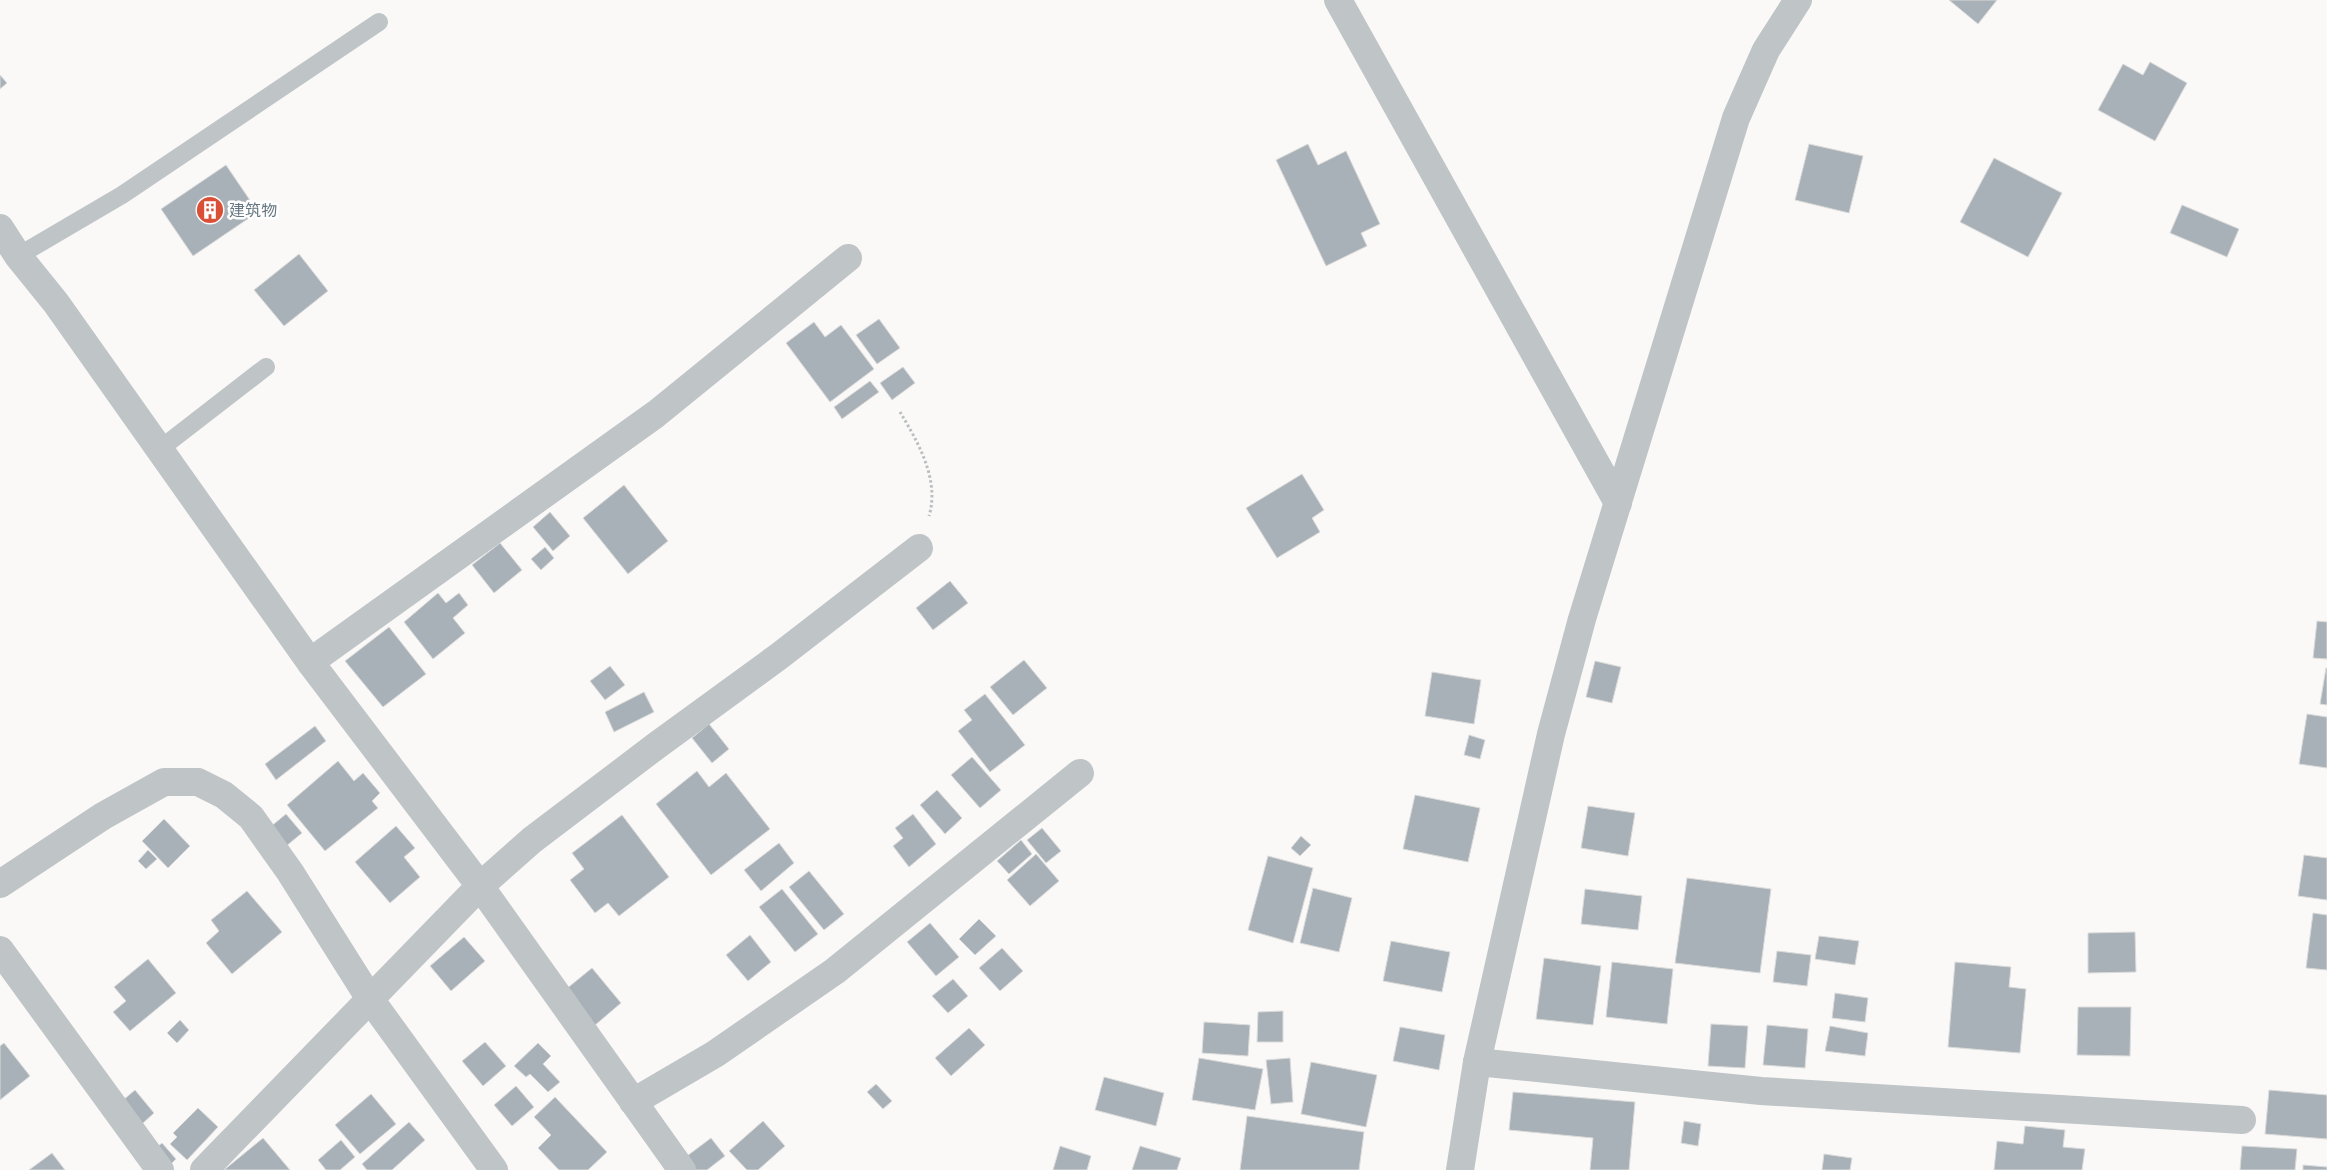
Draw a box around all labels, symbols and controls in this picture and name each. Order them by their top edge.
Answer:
building icon: 建筑物 [195,195,225,225]
place label: 建筑物 [229,199,277,221]

